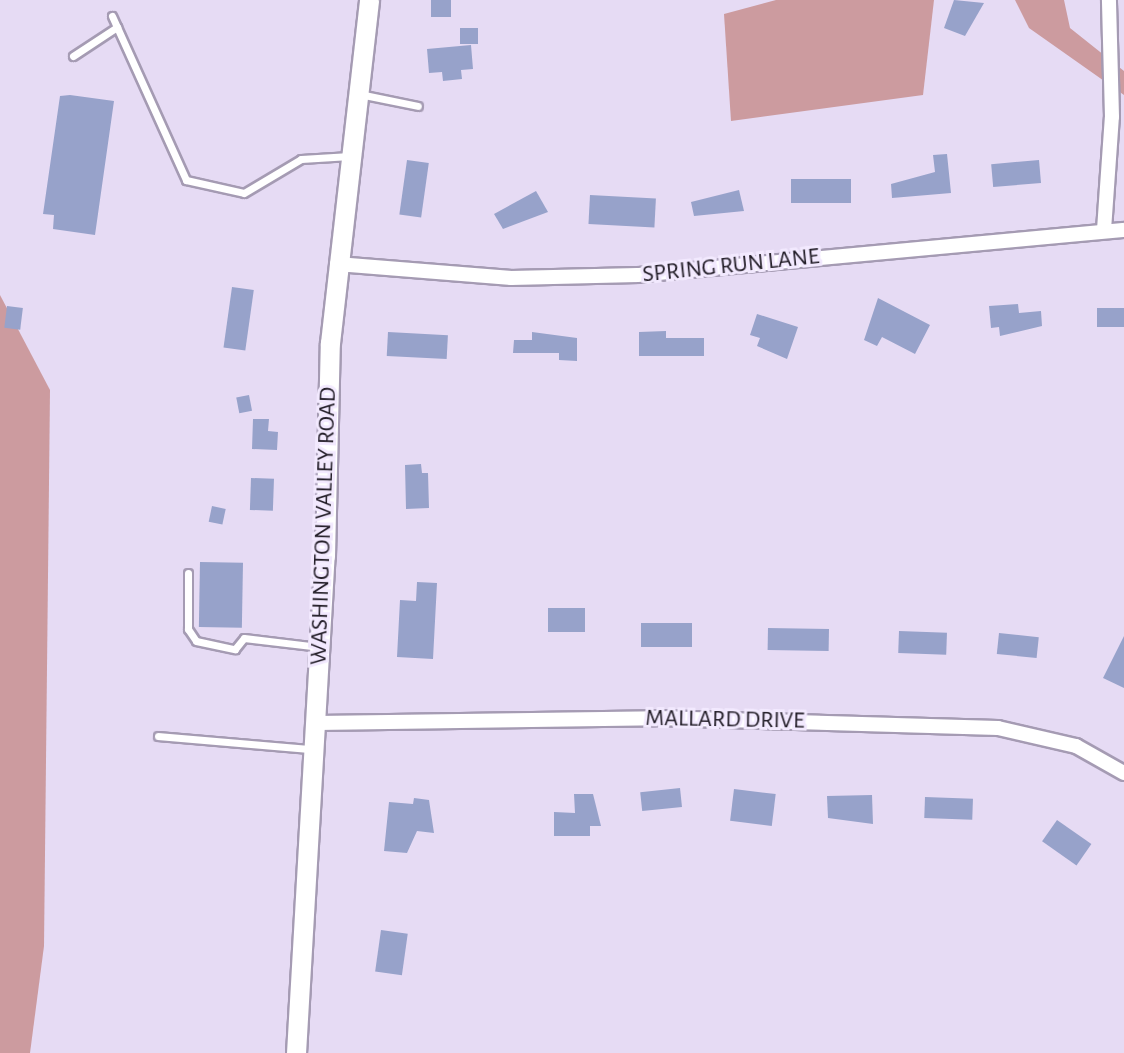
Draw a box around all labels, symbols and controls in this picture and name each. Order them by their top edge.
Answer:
street label: SPRING RUN LANE [641,242,821,290]
street label: WASHINGTON VALLEY ROAD [305,387,343,665]
street label: MALLARD DRIVE [645,704,805,736]

